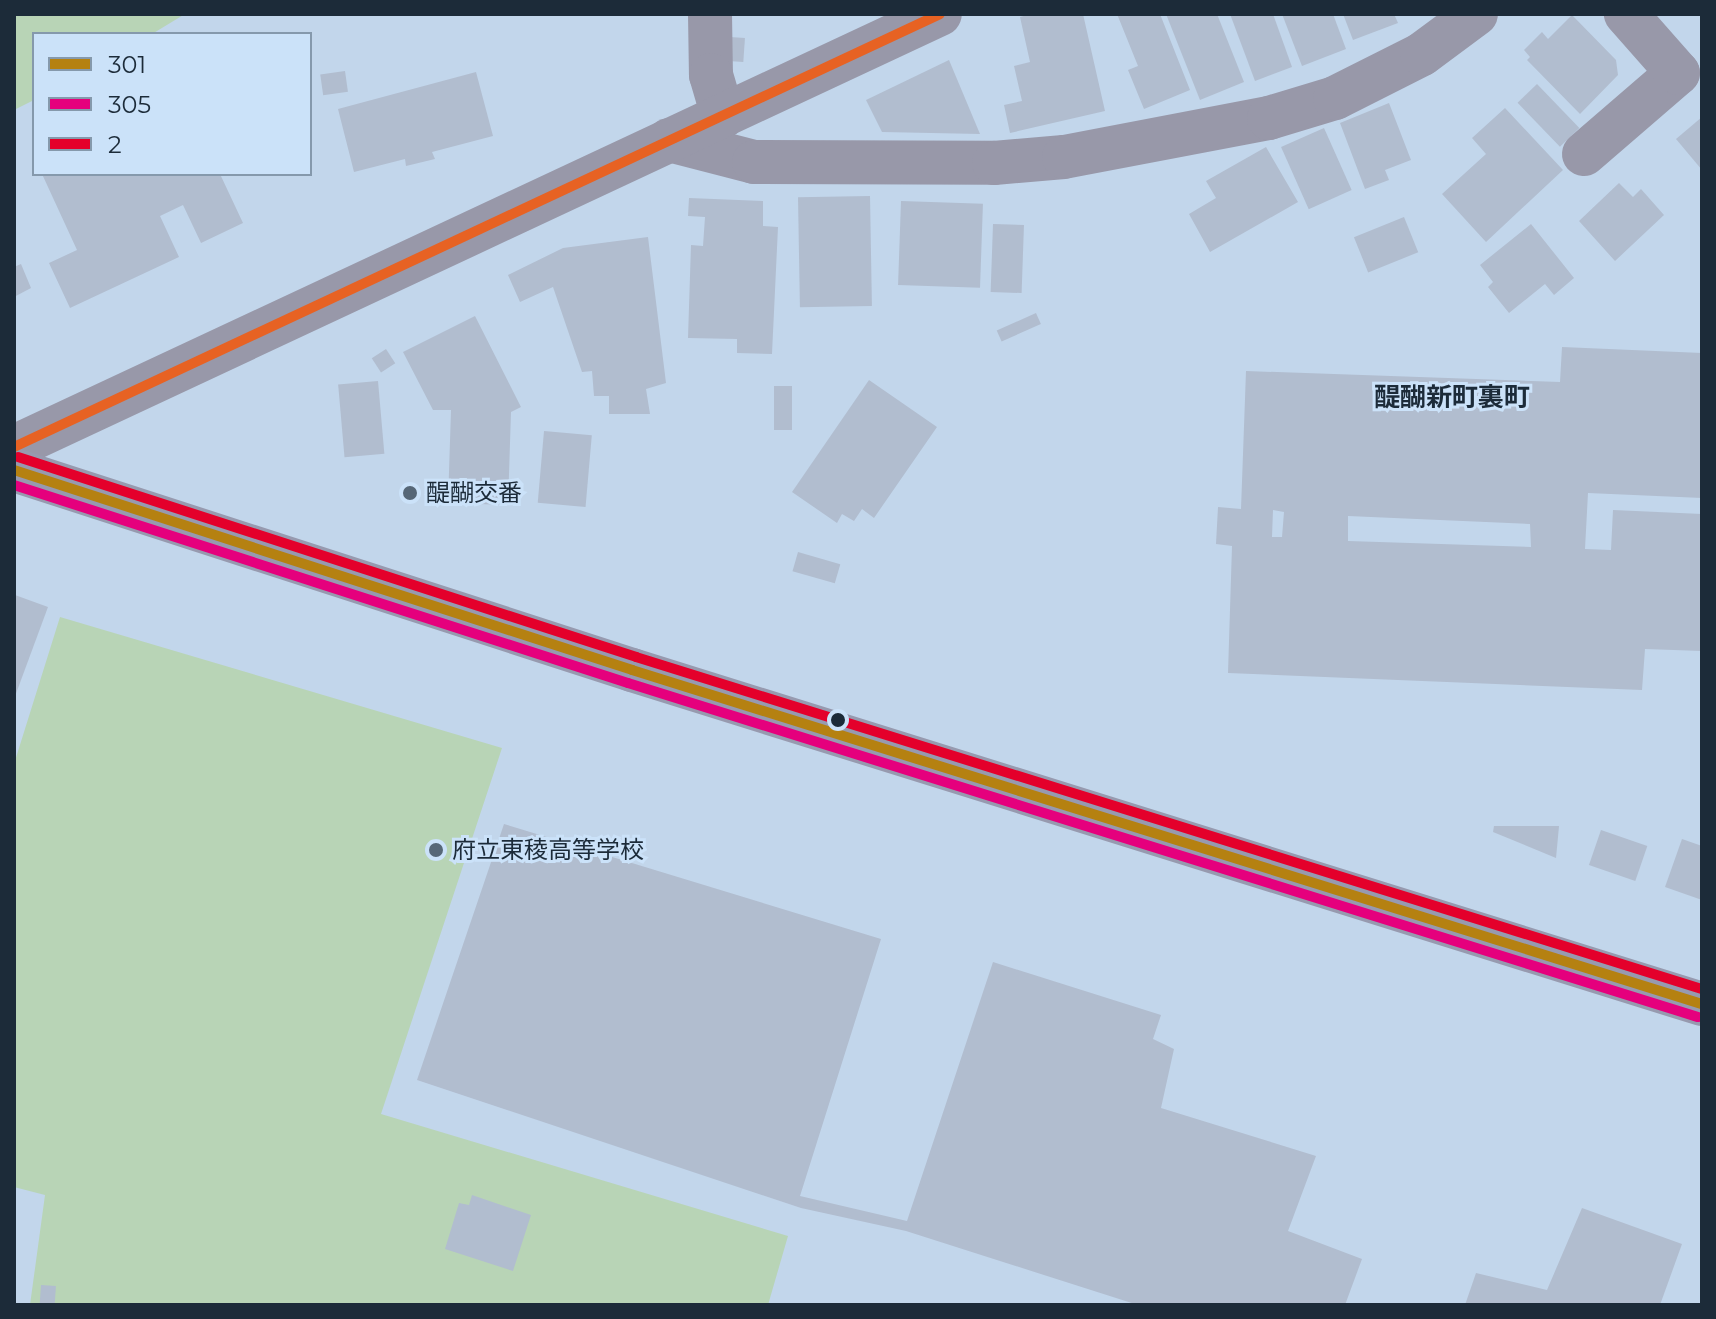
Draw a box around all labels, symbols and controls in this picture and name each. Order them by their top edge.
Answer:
legend [32,32,312,176]
text: 301 [108,50,146,79]
text: 305 [108,90,151,119]
text: 2 [108,130,122,159]
district label: 醍醐新町裏町 [1374,382,1530,414]
place label: 醍醐交番 [426,479,522,507]
marker: 醍醐交番 [401,484,419,502]
unlabelled marker [830,712,846,728]
place label: 府立東稜高等学校 [452,836,644,864]
marker: 府立東稜高等学校 [427,841,445,859]

